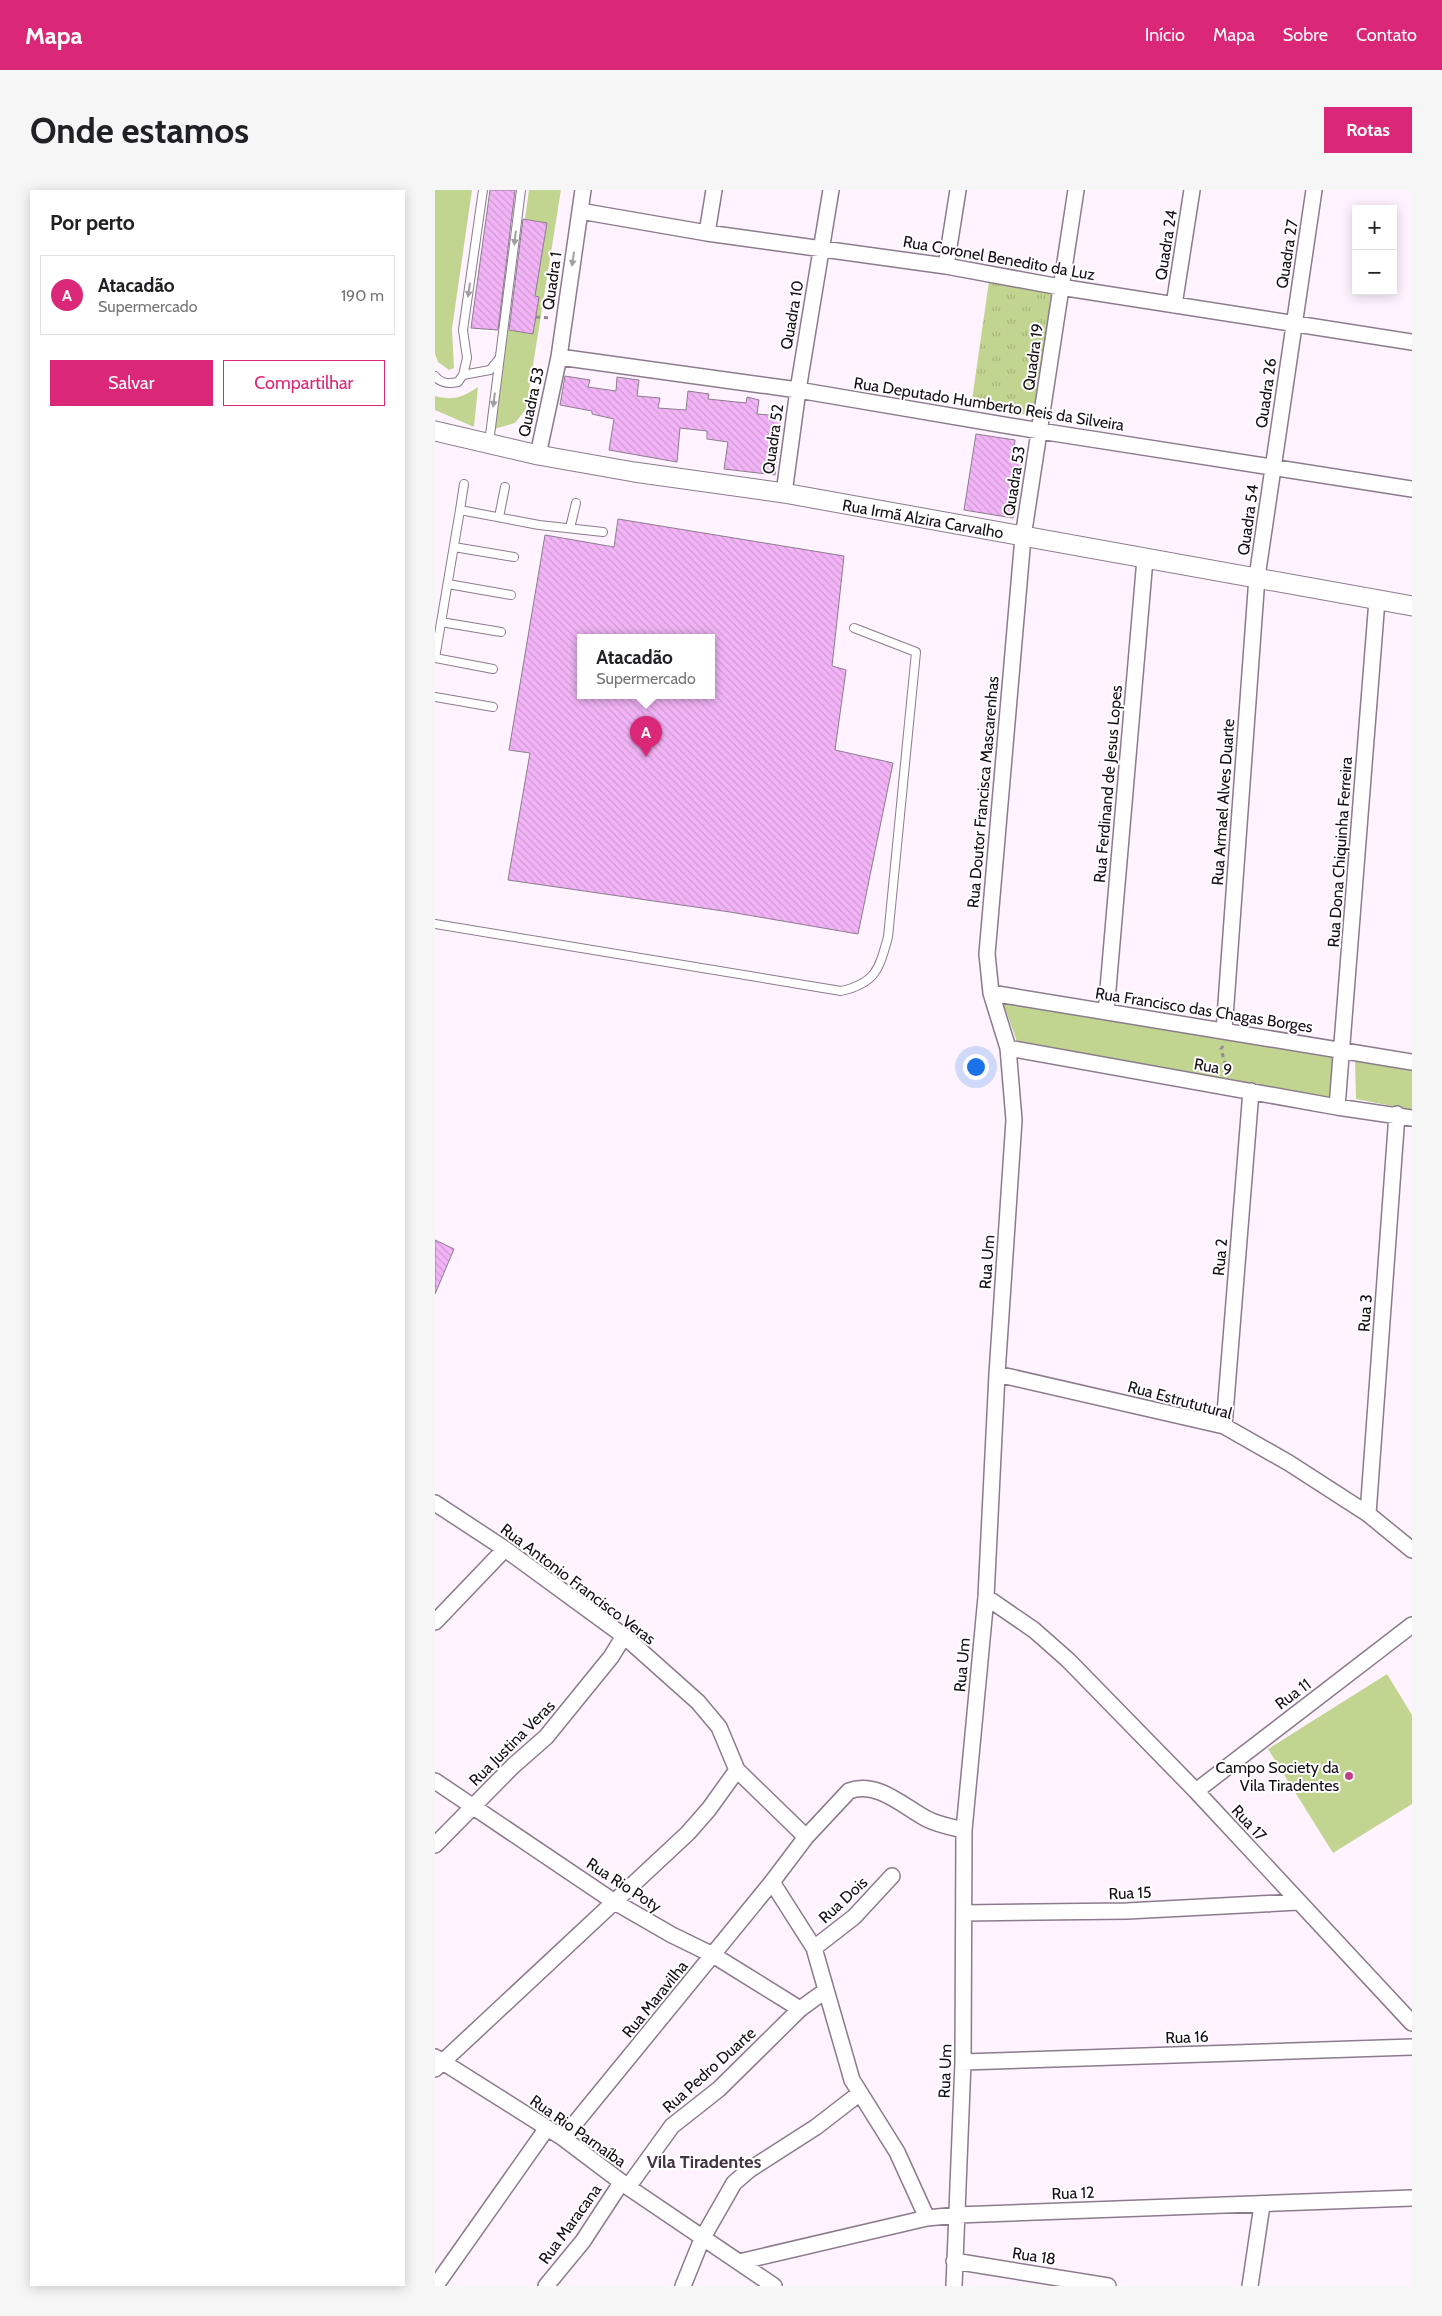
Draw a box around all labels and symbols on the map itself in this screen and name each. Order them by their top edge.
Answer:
street label: Quadra 24 [1151,208,1181,282]
street label: Quadra 27 [1272,218,1302,290]
one-way arrow [511,231,519,247]
street label: Rua Coronel Benedito da Luz [902,232,1097,284]
street label: Quadra 1 [539,251,565,311]
one-way arrow [569,252,577,268]
street label: Quadra 10 [777,279,807,351]
one-way arrow [464,283,472,299]
street label: Quadra 19 [1019,322,1047,392]
street label: Quadra 26 [1252,357,1280,429]
street label: Quadra 53 [514,365,548,439]
street label: Rua Deputado Humberto Reis da Silveira [852,373,1126,435]
one-way arrow [490,392,498,408]
street label: Quadra 52 [759,403,787,475]
street label: Quadra 53 [999,445,1029,517]
street label: Quadra 54 [1234,483,1262,557]
street label: Rua Irmã Alzira Carvalho [841,495,1005,543]
street label: Rua Doutor Francisca Mascarenhas [963,675,1003,909]
street label: Rua Ferdinand de Jesus Lopes [1090,684,1126,884]
pin: A [630,716,662,757]
street label: Rua Armael Alves Duarte [1208,718,1238,886]
street label: Rua Dona Chiquinha Ferreira [1324,756,1356,948]
street label: Rua Francisco das Chagas Borges [1094,983,1315,1037]
your location [963,1054,989,1080]
street label: Rua 9 [1193,1054,1233,1080]
street label: Rua Um [976,1234,998,1290]
street label: Rua 2 [1209,1237,1231,1277]
street label: Rua 3 [1354,1293,1376,1333]
street label: Rua Estrututural [1126,1377,1235,1423]
street label: Rua Antonio Francisco Veras [497,1520,659,1649]
street label: Rua Um [950,1637,974,1693]
street label: Rua 11 [1271,1675,1315,1713]
street label: Rua Justina Veras [465,1696,559,1790]
place label: Campo Society da Vila Tiradentes [1215,1758,1339,1795]
marker: Campo Society da Vila Tiradentes [1343,1770,1355,1782]
street label: Rua 17 [1228,1801,1270,1845]
street label: Rua Rio Poty [583,1854,665,1916]
street label: Rua Dois [815,1873,871,1927]
street label: Rua 15 [1108,1883,1152,1903]
street label: Rua Maravilha [618,1956,692,2041]
street label: Rua Pedro Duarte [659,2023,759,2117]
street label: Rua 16 [1165,2027,1209,2047]
street label: Rua Um [935,2043,955,2099]
street label: Rua Rio Parnaíba [526,2091,630,2171]
district label: Vila Tiradentes [647,2151,762,2173]
street label: Rua Maracana [535,2180,605,2268]
street label: Rua 12 [1051,2183,1095,2203]
street label: Rua 18 [1011,2243,1057,2269]

